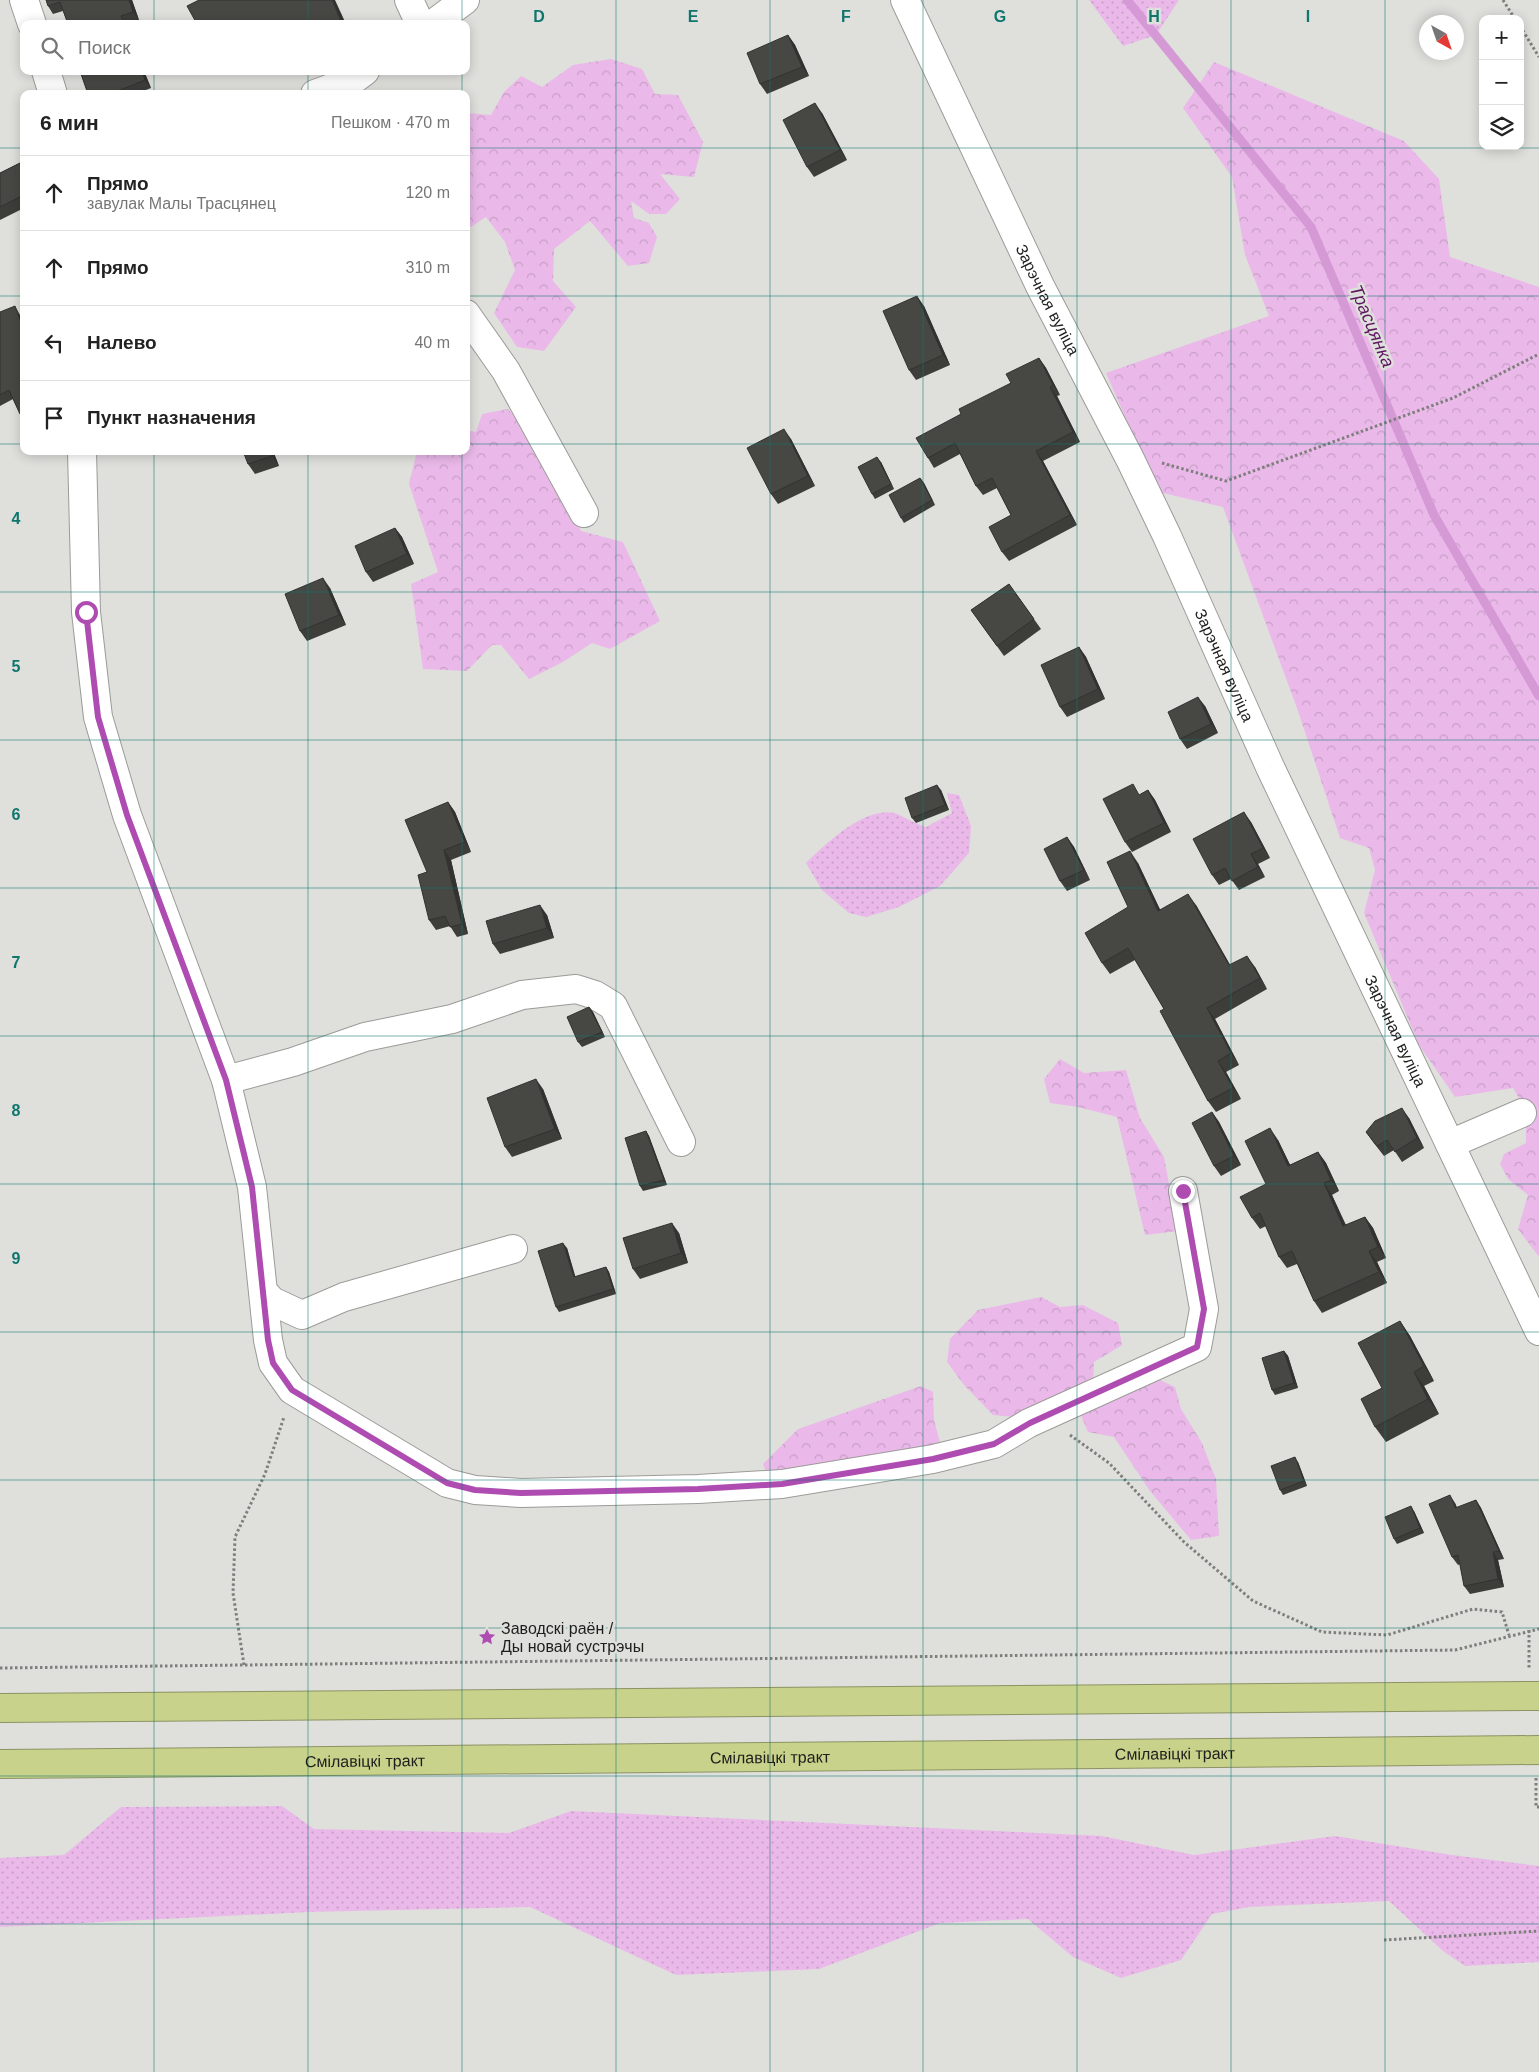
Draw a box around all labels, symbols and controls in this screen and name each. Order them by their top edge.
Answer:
text: D [533,8,545,25]
text: E [688,8,699,25]
text: F [841,8,851,25]
text: G [994,8,1006,25]
text: H [1148,8,1160,25]
text: I [1306,8,1310,25]
north arrow [1419,15,1464,60]
map controls [1479,15,1524,150]
button: + [1479,15,1524,60]
search box [20,20,470,75]
icon: search [38,34,66,62]
text: Поиск [78,37,131,58]
button: − [1479,60,1524,105]
button: layers [1479,105,1524,150]
text: 6 мин [40,111,99,134]
text: Пешком · 470 m [331,114,450,131]
text: Прямо [87,173,149,194]
icon: ahead [40,179,68,207]
text: 120 m [406,184,450,201]
text: завулак Малы Трасцянец [87,195,276,212]
street label: Зарэчная вуліца [1013,242,1083,358]
icon: ahead [40,254,68,282]
text: Прямо [87,257,149,278]
text: 310 m [406,259,450,276]
water label: Трасцянка [1346,282,1398,370]
icon: left [40,329,68,357]
text: Налево [87,332,157,353]
text: 40 m [414,334,450,351]
icon: arrive [40,404,68,432]
text: Пункт назначения [87,407,256,428]
text: 4 [12,510,21,527]
route start [75,601,98,624]
street label: Зарэчная вуліца [1192,606,1257,724]
text: 5 [12,658,21,675]
text: 6 [12,806,21,823]
text: 7 [12,954,21,971]
street label: Зарэчная вуліца [1362,972,1430,1090]
text: 8 [12,1102,21,1119]
route end [1172,1180,1195,1203]
text: 9 [12,1250,21,1267]
place label: Заводскі раён / Ды новай сустрэчы [501,1620,644,1655]
place icon: Заводскі раён / Ды новай сустрэчы [477,1627,497,1647]
street label: Смілавіцкі тракт [1115,1744,1236,1762]
street label: Смілавіцкі тракт [710,1748,831,1766]
street label: Смілавіцкі тракт [305,1752,426,1770]

